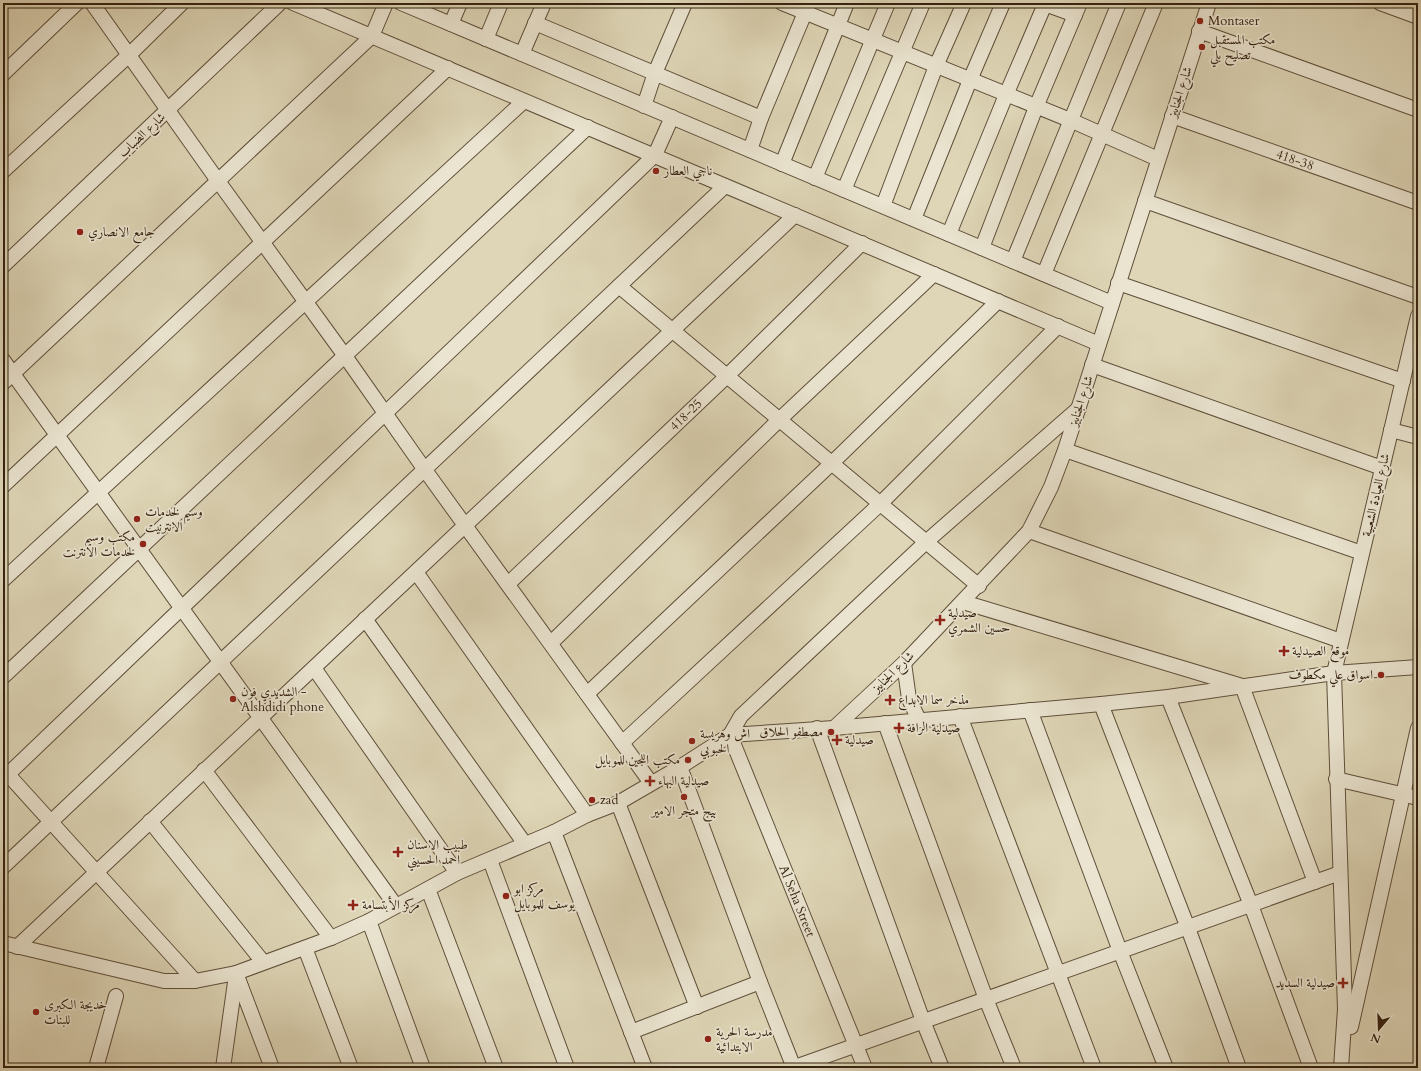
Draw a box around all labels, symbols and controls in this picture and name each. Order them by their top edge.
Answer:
place label: Montaser [1208,12,1260,30]
marker: Montaser [1195,16,1205,26]
place label: مكتب المستقبل تصليح بلي [1210,31,1275,68]
marker: مكتب المستقبل تصليح بلي [1197,42,1207,52]
street label: شارع الجنابيز [1163,64,1199,122]
street label: شارع الضباب [114,108,171,163]
street label: 418-38 [1274,145,1316,175]
place label: ناجي العطار [662,162,712,182]
marker: ناجي العطار [651,166,661,176]
place label: جامع الانصاري [88,223,155,244]
marker: جامع الانصاري [75,227,85,237]
street label: شارع الجنابيز [1064,373,1100,431]
street label: 418-25 [666,395,706,435]
street label: شارع العيادة الشعبية [1358,452,1396,539]
place label: وسيم لخدمات الانترنيت [145,503,203,536]
marker: وسيم لخدمات الانترنيت [132,514,142,524]
place label: مكتب وسيم لخدمات الانترنت [63,528,135,561]
marker: مكتب وسيم لخدمات الانترنت [138,539,148,549]
place label: صيدلية حسين الشمري [948,604,1010,638]
marker: صيدلية حسين الشمري [935,615,945,625]
place label: موقع الصيدلية [1292,642,1349,663]
marker: موقع الصيدلية [1279,646,1289,656]
street label: شارع الجنابيز [866,647,920,700]
place label: اسواق علي مكطوف [1289,666,1373,688]
marker: اسواق علي مكطوف [1376,670,1386,680]
place label: الشديدي فون - Alshdidi phone [241,683,324,716]
place label: مذخر سما الابداع [898,691,969,711]
marker: الشديدي فون - Alshdidi phone [228,694,238,704]
marker: مذخر سما الابداع [885,695,895,705]
place label: صيدلية الرافة [907,719,960,737]
place label: مصطفو الحلاق [760,723,823,741]
marker: صيدلية الرافة [894,723,904,733]
place label: اش وهريسة الحبوبي [700,725,750,760]
marker: مصطفو الحلاق [826,727,836,737]
place label: صيدلية [845,731,874,749]
marker: صيدلية [832,735,842,745]
marker: اش وهريسة الحبوبي [687,736,697,746]
place label: مكتب اللجين للموبايل [595,751,680,769]
marker: مكتب اللجين للموبايل [683,755,693,765]
place label: صيدلية البهاء [658,772,709,790]
marker: صيدلية البهاء [645,776,655,786]
place label: zad [600,791,618,809]
marker: بيج متجر الامير [679,792,689,802]
marker: zad [587,795,597,805]
place label: بيج متجر الامير [650,802,716,822]
place label: طبيب الاسنان احمد الحسيني [407,836,468,871]
marker: طبيب الاسنان احمد الحسيني [392,846,404,858]
street label: Al Seha Street [774,862,820,940]
place label: مركز ابو يوسف للموبايل [512,880,577,913]
marker: مركز ابو يوسف للموبايل [501,891,511,901]
place label: مركز الأبتسامة [362,896,420,914]
marker: مركز الأبتسامة [347,899,359,911]
place label: صيدلية السديد [1276,974,1335,992]
marker: صيدلية السديد [1338,978,1348,988]
place label: خديجة الكبرى للبنات [44,996,107,1029]
marker: خديجة الكبرى للبنات [31,1007,41,1017]
north arrow [1359,1009,1399,1049]
place label: مدرسة الحرية الابتدائية [716,1023,773,1056]
text: N [1369,1029,1383,1047]
marker: مدرسة الحرية الابتدائية [703,1034,713,1044]

